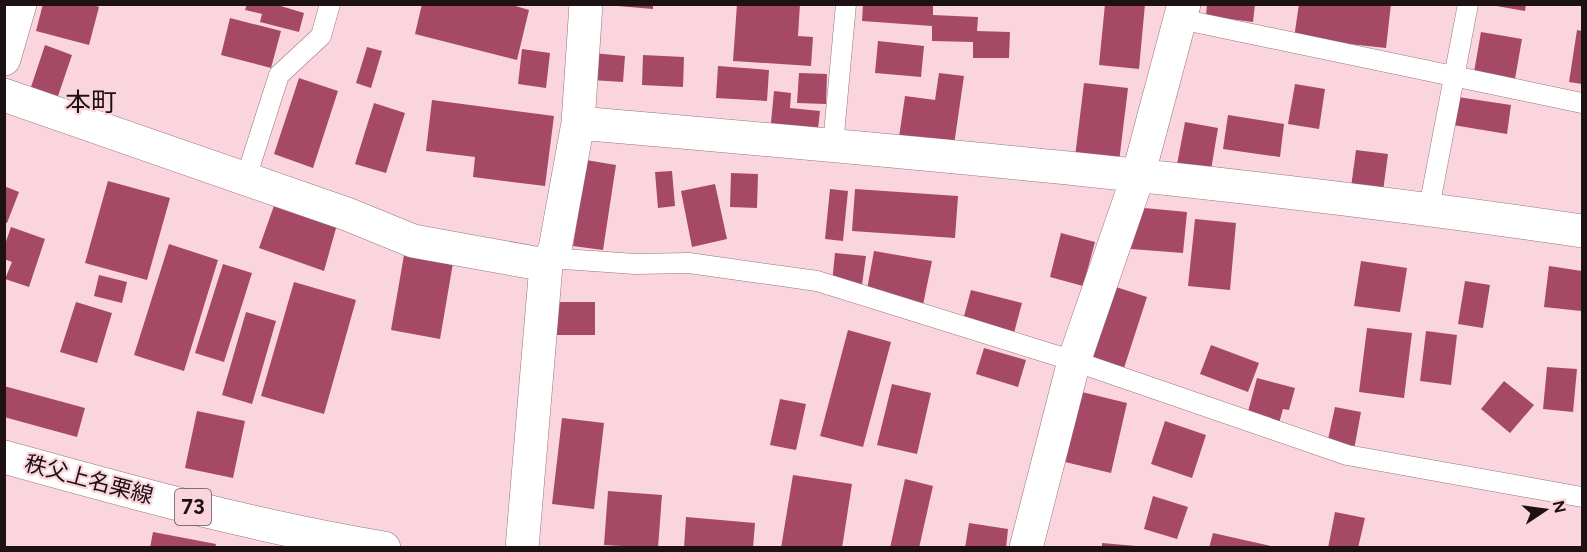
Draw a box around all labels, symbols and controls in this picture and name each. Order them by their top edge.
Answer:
district label: 本町 [65,86,117,118]
street label: 秩父上名栗線 [22,449,156,510]
north arrow [1515,480,1575,540]
road number: 73 [175,489,211,525]
text: N [1548,499,1570,515]

